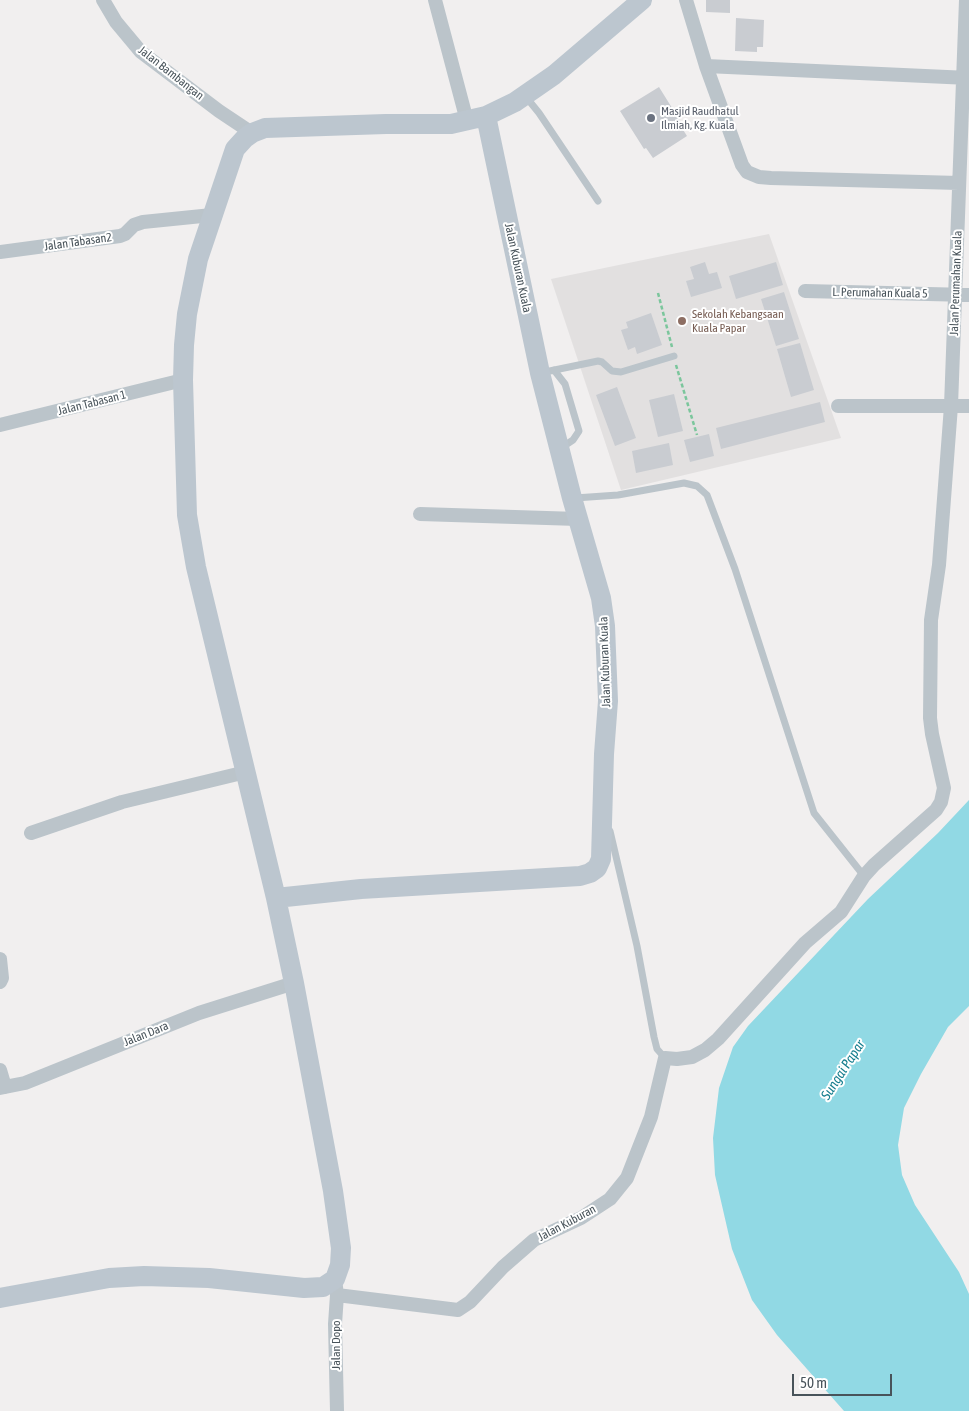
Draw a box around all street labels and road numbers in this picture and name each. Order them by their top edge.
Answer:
street label: Jalan Bambangan [135,43,207,103]
street label: Jalan Kuburan Kuala [502,222,534,314]
street label: Jalan Tabasan2 [43,230,113,254]
street label: Jalan Perumahan Kuala [947,230,965,336]
street label: L. Perumahan Kuala 5 [832,285,928,301]
street label: Jalan Tabasan 1 [56,388,128,418]
street label: Jalan Kuburan Kuala [596,616,614,708]
street label: Jalan Dara [122,1019,170,1049]
street label: Jalan Kuburan [536,1202,598,1244]
street label: Jalan Dopo [329,1320,343,1370]

